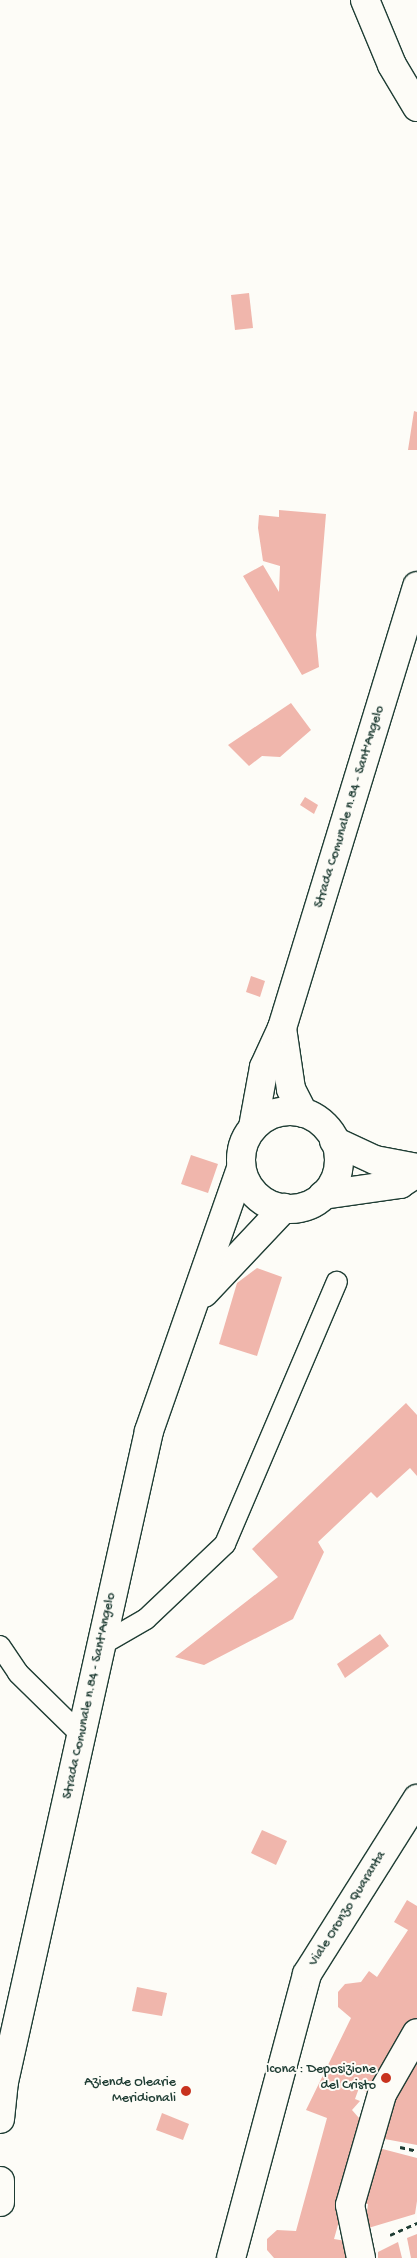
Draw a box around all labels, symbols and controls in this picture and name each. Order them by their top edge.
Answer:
street label: Strada Comunale n.84 - Sant'Angelo [311,704,389,910]
street label: Strada Comunale n.84 - Sant'Angelo [60,1591,120,1801]
street label: Viale Oronzo Quaranta [306,1848,390,1970]
place label: Icona : Deposizione del Cristo [266,2062,376,2094]
marker: Icona : Deposizione del Cristo [380,2072,392,2084]
place label: Aziende Olearie Meridionali [84,2075,176,2108]
marker: Aziende Olearie Meridionali [180,2085,192,2097]

